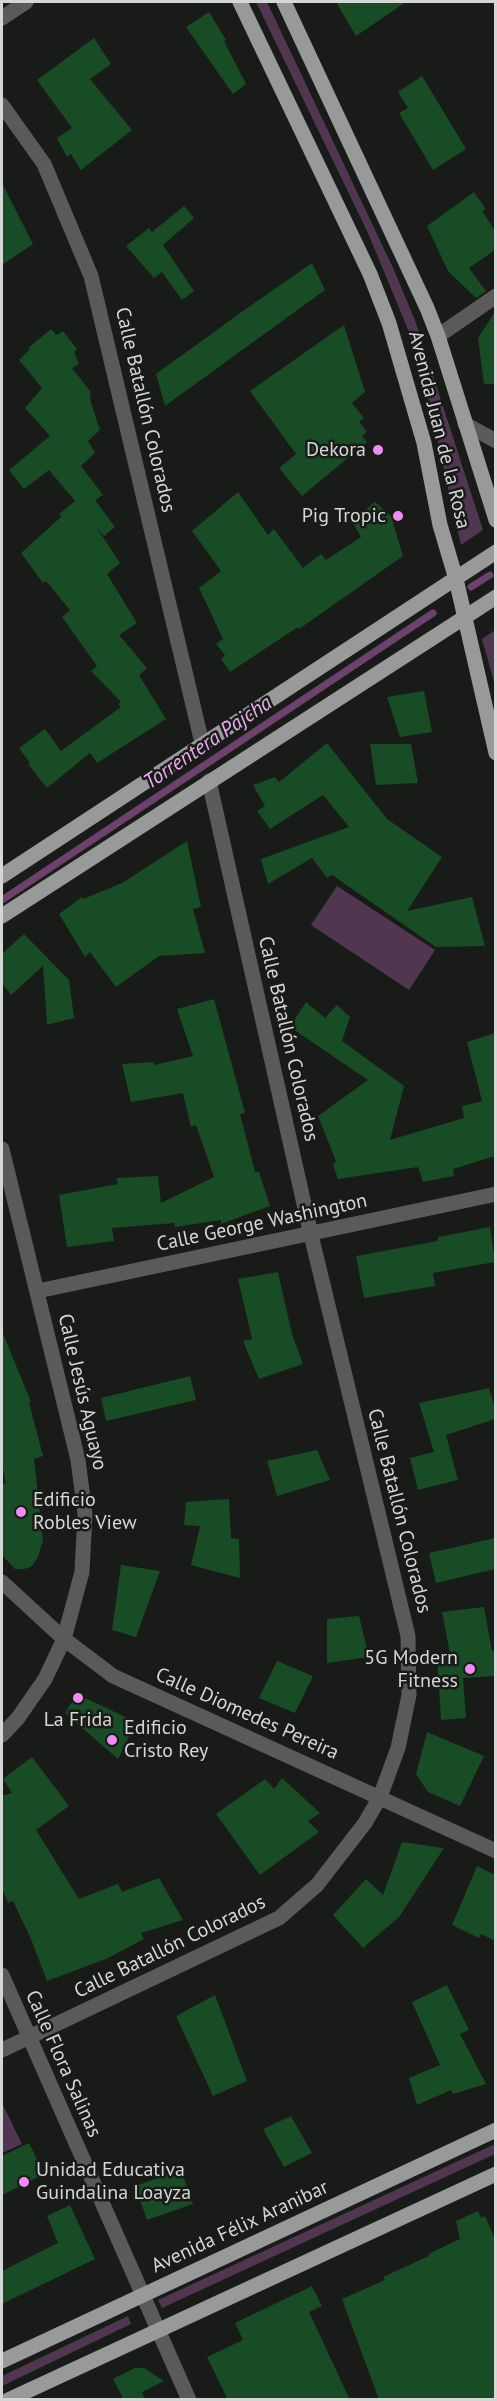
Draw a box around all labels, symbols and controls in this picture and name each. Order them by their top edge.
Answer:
street label: Calle Batallón Colorados [110,305,180,515]
street label: Avenida Juan de la Rosa [403,329,475,531]
place label: Dekora [306,438,366,462]
marker: Dekora [371,443,385,457]
place label: Pig Tropic [302,504,386,528]
marker: Pig Tropic [391,509,405,523]
water label: Torrentera Pajcha [139,691,277,795]
street label: Calle Batallón Colorados [253,934,323,1144]
street label: Calle George Washington [155,1189,369,1257]
street label: Calle Jesús Aguayo [52,1311,112,1473]
street label: Calle Batallón Colorados [362,1406,436,1616]
place label: Edificio Robles View [33,1488,137,1535]
marker: Edificio Robles View [14,1505,28,1519]
place label: 5G Modern Fitness [364,1646,458,1693]
marker: 5G Modern Fitness [463,1662,477,1676]
street label: Calle Diomedes Pereira [152,1663,342,1765]
marker: La Frida [71,1691,85,1705]
place label: La Frida [44,1708,112,1732]
place label: Edificio Cristo Rey [124,1716,208,1763]
marker: Edificio Cristo Rey [105,1733,119,1747]
street label: Calle Batallón Colorados [70,1890,270,2004]
street label: Calle Flora Salinas [20,1987,106,2141]
place label: Unidad Educativa Guindalina Loayza [36,2158,191,2205]
marker: Unidad Educativa Guindalina Loayza [17,2175,31,2189]
street label: Avenida Félix Aranibar [148,2175,332,2279]

